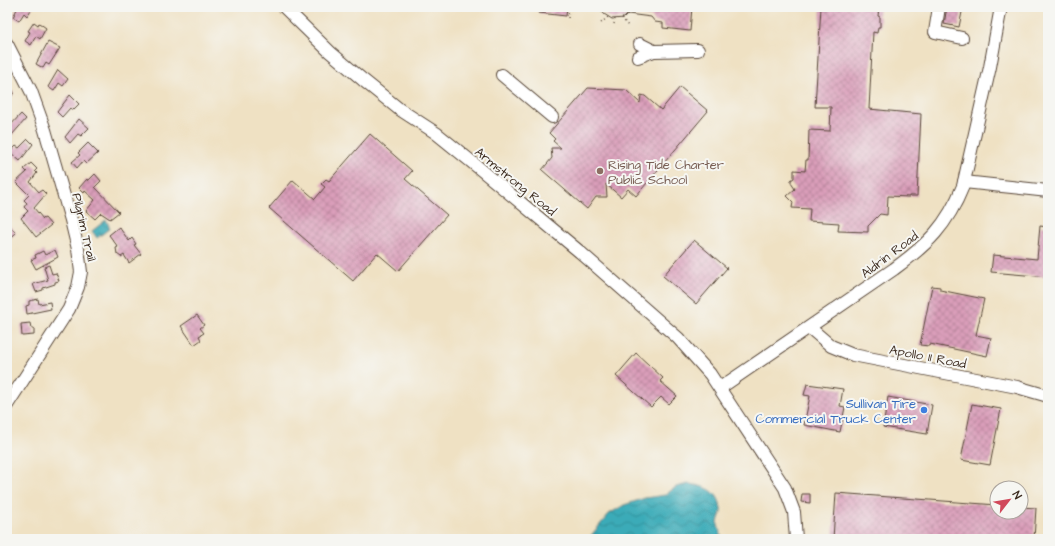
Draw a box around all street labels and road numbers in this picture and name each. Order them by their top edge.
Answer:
street label: Armstrong Road [470,143,560,221]
street label: Pilgrim Trail [66,191,101,263]
street label: Aldrin Road [857,227,922,282]
street label: Apollo 11 Road [888,341,968,373]

